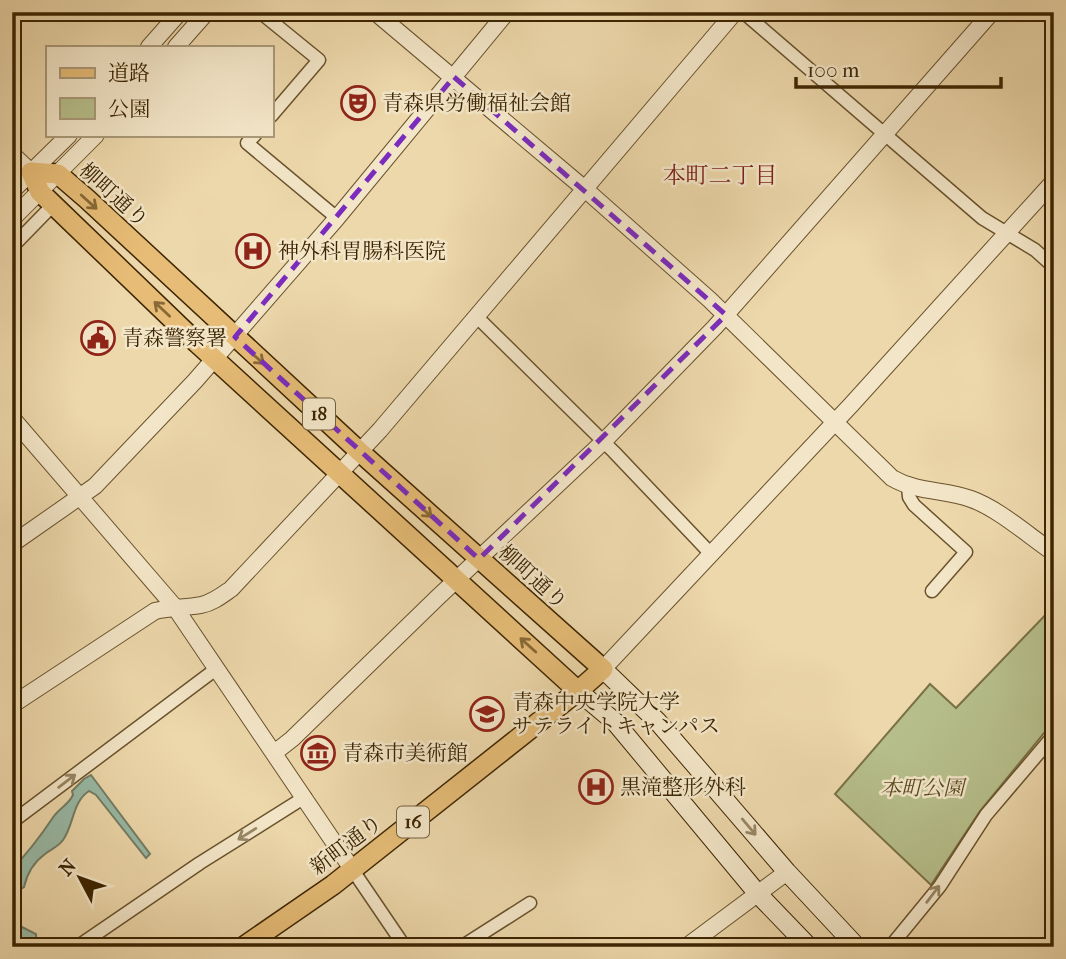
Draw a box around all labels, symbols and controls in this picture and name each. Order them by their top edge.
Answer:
legend [46,46,273,136]
scale bar [796,46,1001,90]
text: 100 m [807,58,860,82]
text: 道路 [108,61,150,85]
theatre icon: 青森県労働福祉会館 [339,84,377,122]
place label: 青森県労働福祉会館 [382,91,571,115]
text: 公園 [108,97,150,121]
street label: 柳町通り [75,158,153,232]
district label: 本町二丁目 [663,162,778,189]
one-way arrow [80,194,98,210]
hospital icon: 神外科胃腸科医院 [234,232,272,270]
place label: 神外科胃腸科医院 [278,239,446,263]
one-way arrow [153,301,170,318]
public building icon: 青森警察署 [79,319,117,357]
place label: 青森警察署 [122,326,227,350]
one-way arrow [247,348,264,365]
road number: 18 [303,398,335,430]
one-way arrow [415,501,432,518]
street label: 柳町通り [494,540,572,614]
one-way arrow [519,637,537,653]
place label: 青森中央学院大学 サテライトキャンパス [512,690,720,738]
school or university icon: 青森中央学院大学 サテライトキャンパス [468,695,506,733]
museum icon: 青森市美術館 [299,734,337,772]
place label: 青森市美術館 [342,741,468,765]
hospital icon: 黒滝整形外科 [577,768,615,806]
one-way arrow [57,773,76,788]
place label: 黒滝整形外科 [620,775,746,799]
park label: 本町公園 [880,776,967,800]
road number: 16 [397,806,429,838]
street label: 新町通り [305,810,387,880]
one-way arrow [741,818,757,836]
one-way arrow [238,827,258,841]
north arrow [46,844,116,914]
text: N [55,854,81,880]
one-way arrow [926,885,941,904]

